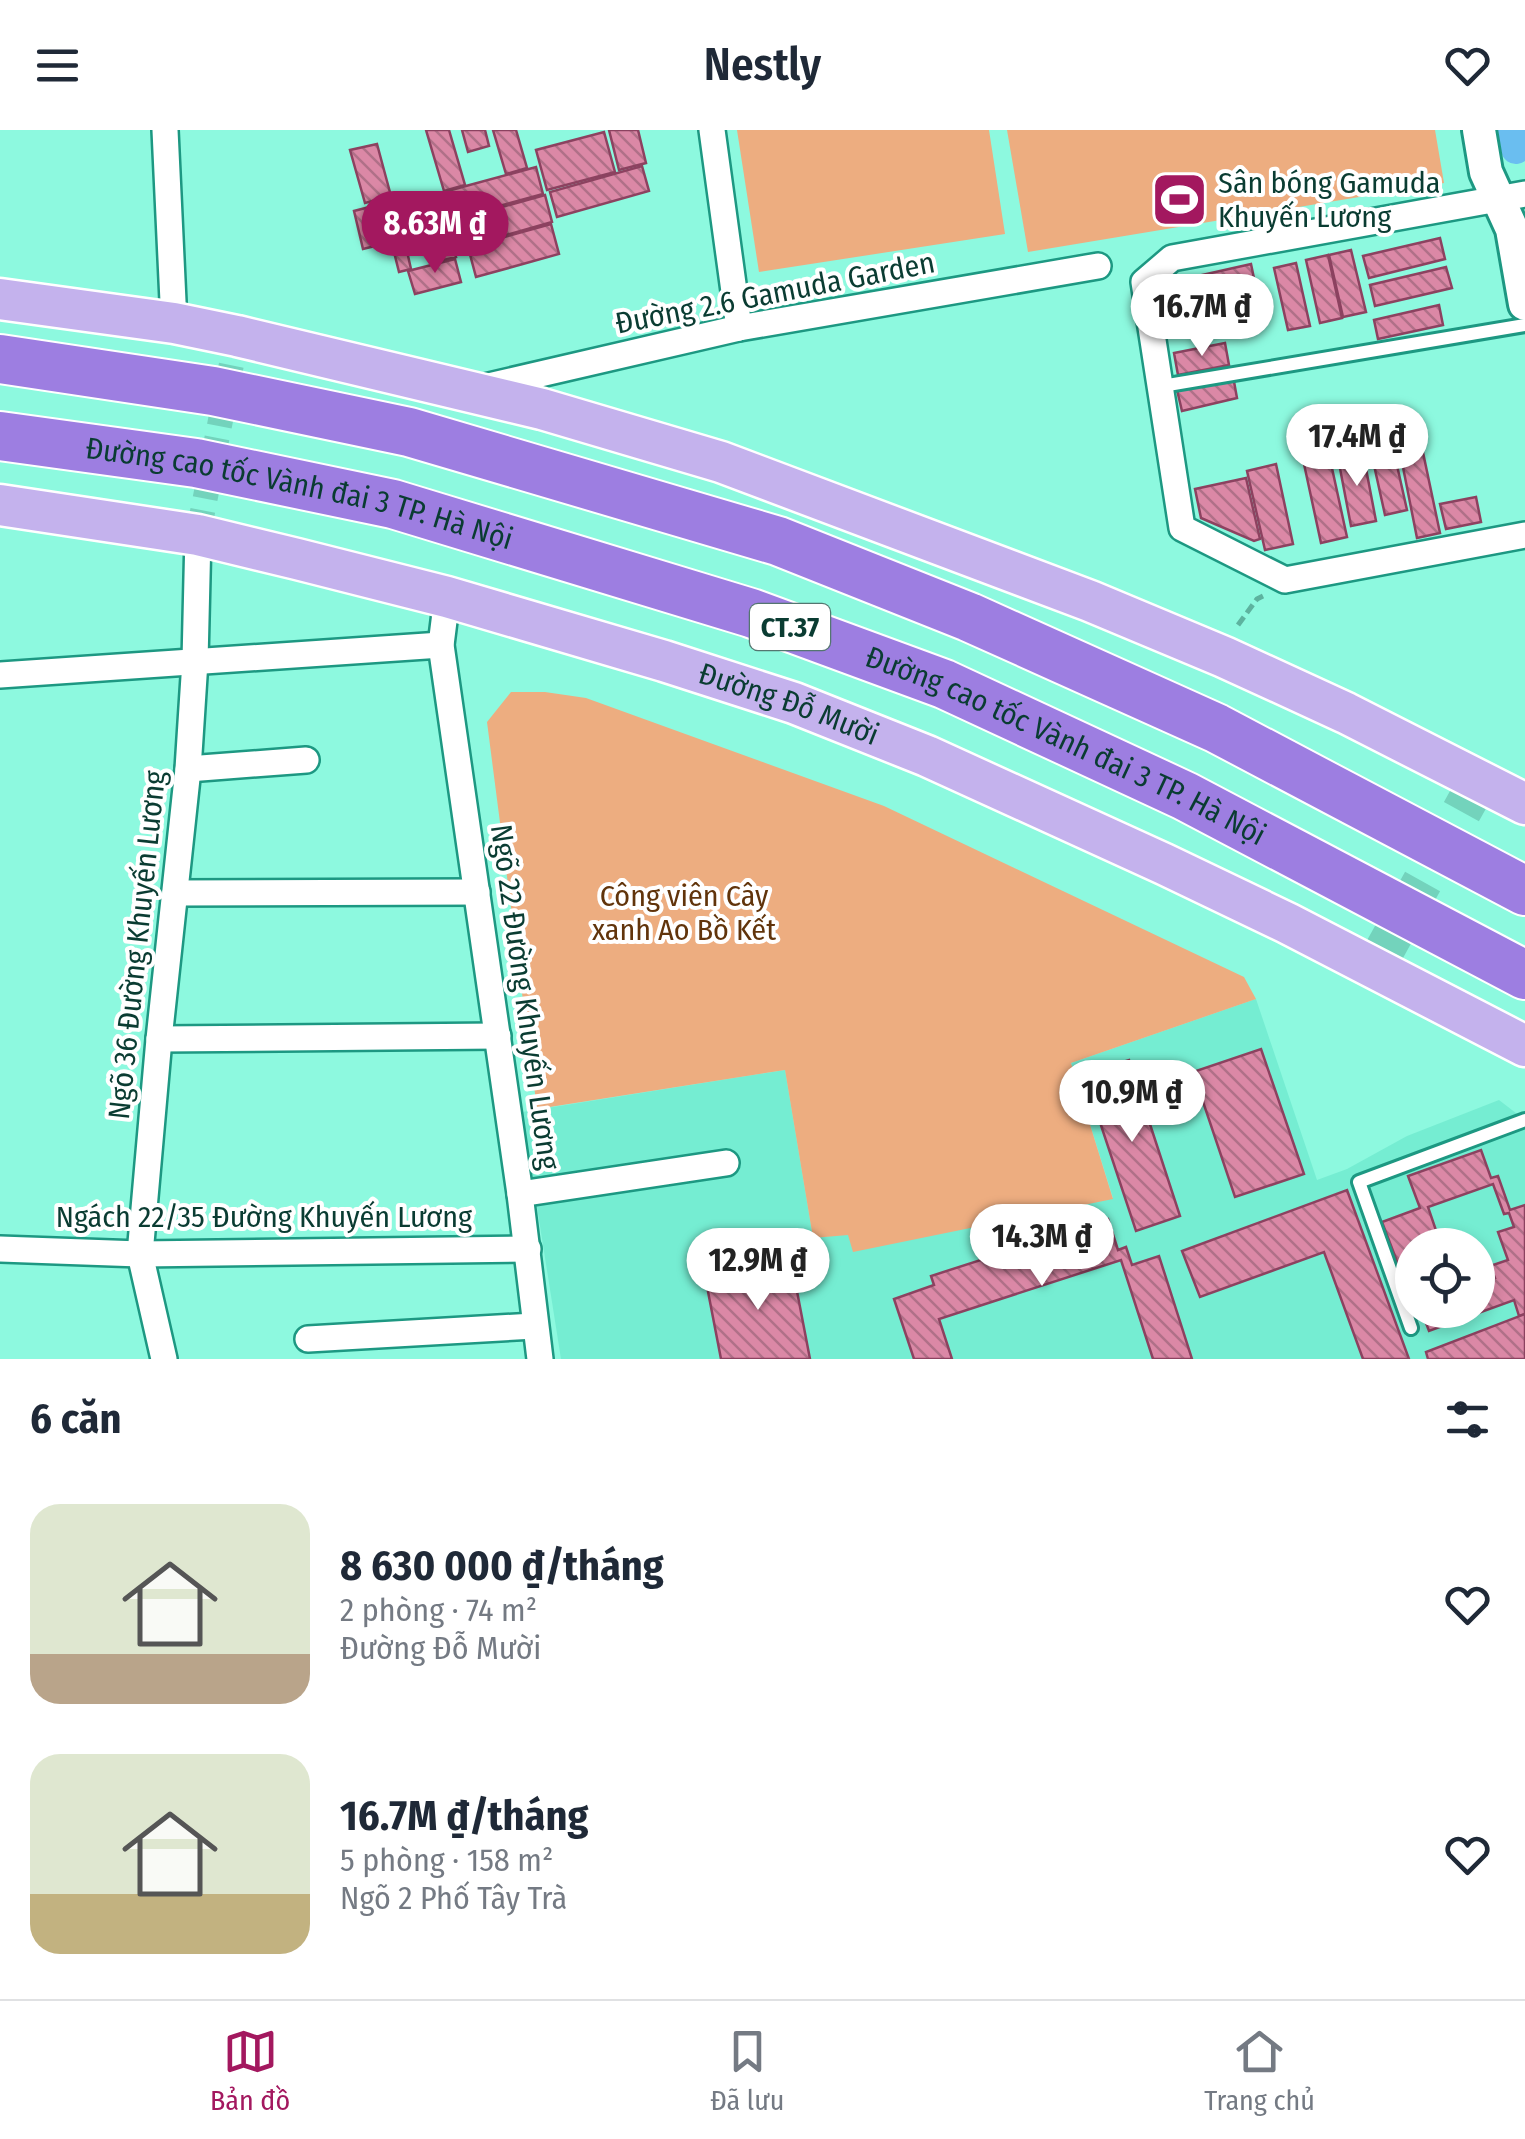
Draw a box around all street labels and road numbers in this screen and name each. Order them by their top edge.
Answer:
street label: Đường 2.6 Gamuda Garden [612,244,938,342]
street label: Đường cao tốc Vành đai 3 TP. Hà Nội [83,430,517,557]
road number: CT.37 [750,604,830,650]
street label: Đường cao tốc Vành đai 3 TP. Hà Nội [861,639,1272,853]
street label: Đường Đỗ Mười [694,655,884,753]
street label: Ngõ 36 Đường Khuyến Lương [101,768,173,1121]
street label: Ngõ 22 Đường Khuyến Lương [483,822,567,1173]
street label: Ngách 22/35 Đường Khuyến Lương [56,1199,473,1235]

